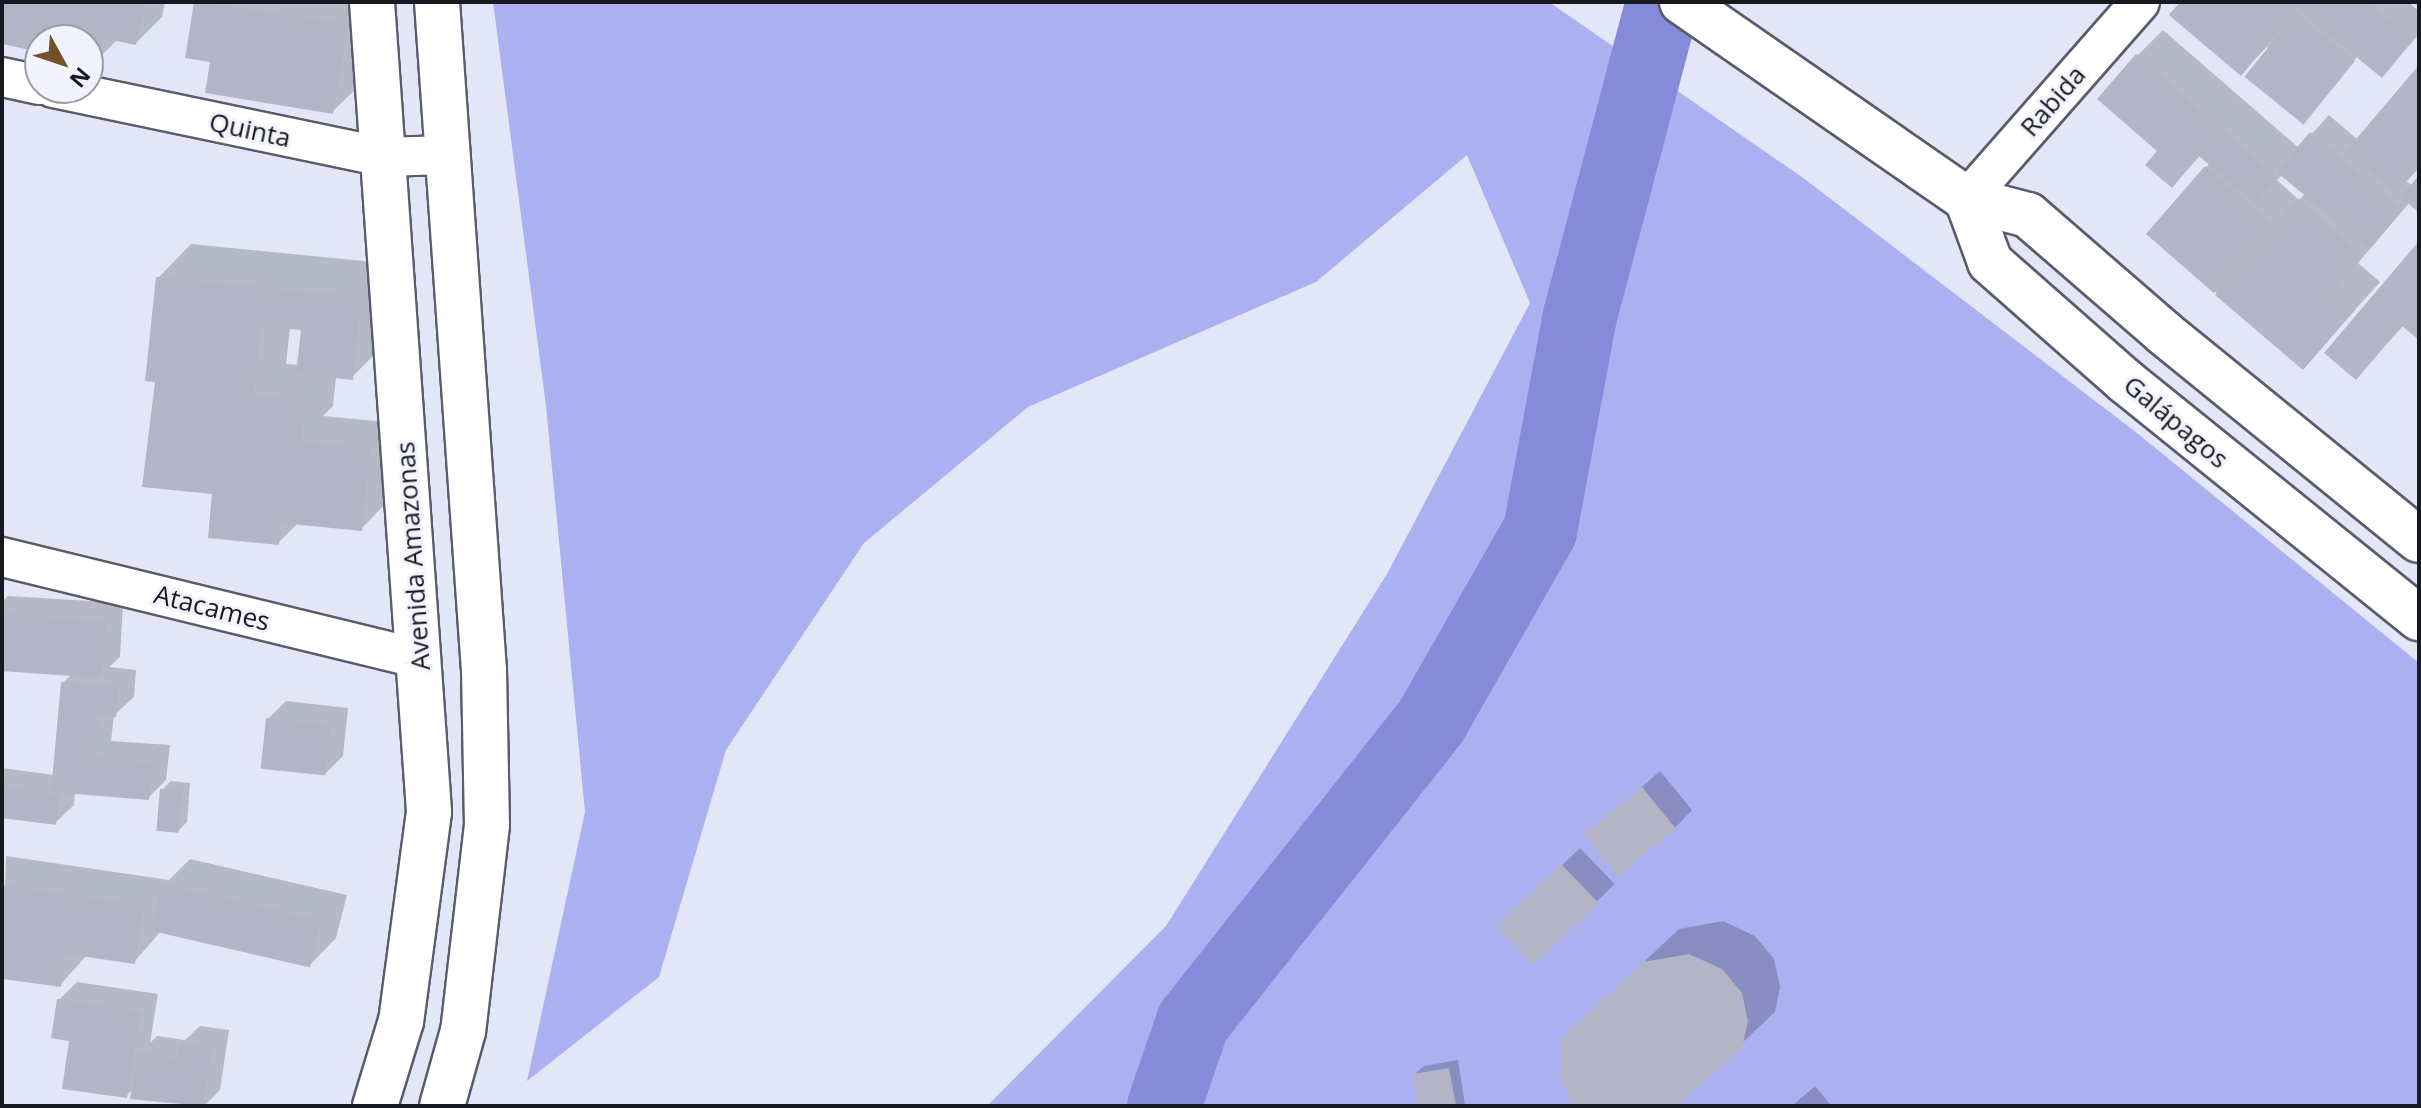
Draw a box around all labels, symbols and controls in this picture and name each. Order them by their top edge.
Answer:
north arrow [24,24,104,104]
street label: Rabida [2014,59,2092,143]
text: N [64,62,98,95]
street label: Quinta [206,106,294,154]
street label: Galápagos [2117,369,2235,475]
street label: Avenida Amazonas [389,441,437,671]
street label: Atacames [151,579,273,637]

